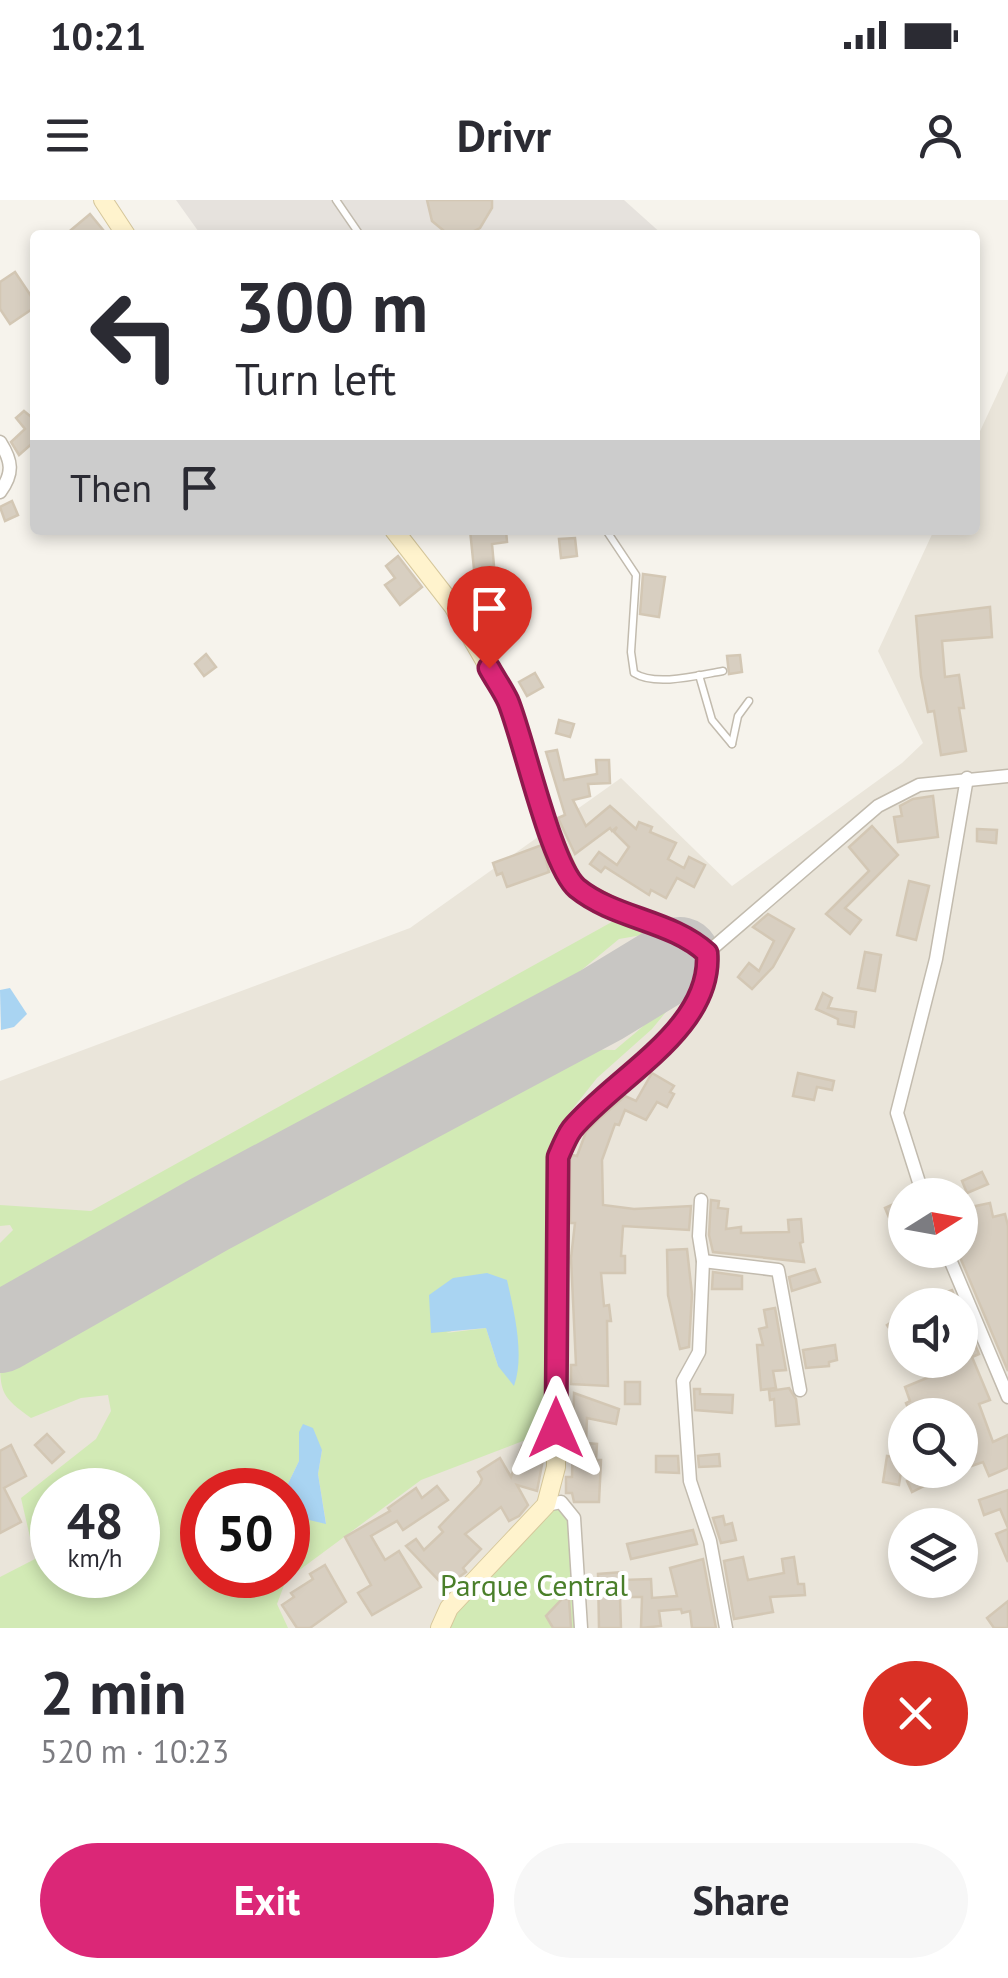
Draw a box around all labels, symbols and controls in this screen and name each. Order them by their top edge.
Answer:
text: 10:21 [50,11,146,60]
text: Drivr [457,106,551,164]
icon: menu [40,108,95,163]
icon: person [913,108,968,163]
text: 300 m [235,261,428,351]
icon: left [70,270,200,400]
text: Turn left [235,349,396,407]
icon: arrive [172,460,227,515]
text: Then [70,463,152,512]
pin [447,566,532,669]
icon: arrive [462,581,517,636]
north arrow [888,1178,978,1268]
map controls [888,1178,978,1598]
button: sound [888,1288,978,1378]
position arrow [504,1376,608,1480]
button: search [888,1398,978,1488]
speed limit sign: 50 [180,1468,310,1598]
text: 48 [67,1488,123,1553]
button: layers [888,1508,978,1598]
text: km/h [68,1542,122,1574]
park label: Parque Central [440,1565,628,1604]
text: 2 min [40,1653,186,1731]
button: close [863,1661,968,1766]
text: 520 m · 10:23 [40,1730,229,1772]
button: Exit [40,1843,494,1958]
button: Share [514,1843,968,1958]

